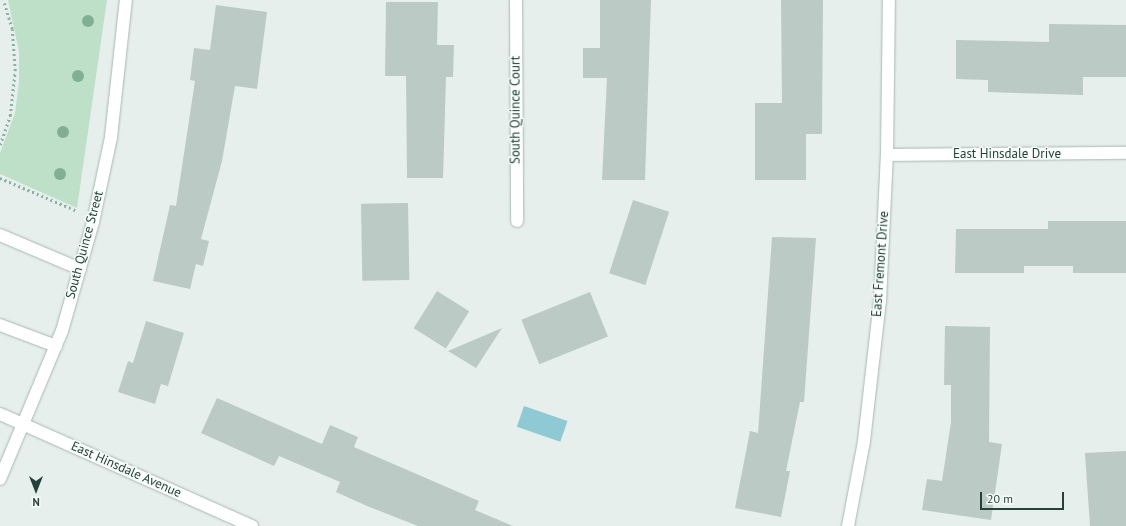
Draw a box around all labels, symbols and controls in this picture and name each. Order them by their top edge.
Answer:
street label: South Quince Court [508,56,524,164]
street label: East Hinsdale Drive [953,146,1061,162]
street label: South Quince Street [63,189,107,301]
street label: East Fremont Drive [870,211,892,317]
street label: East Hinsdale Avenue [68,439,184,501]
north arrow [16,470,56,510]
scale bar [982,484,1066,510]
text: 20 m [987,491,1013,506]
text: N [32,495,40,509]

